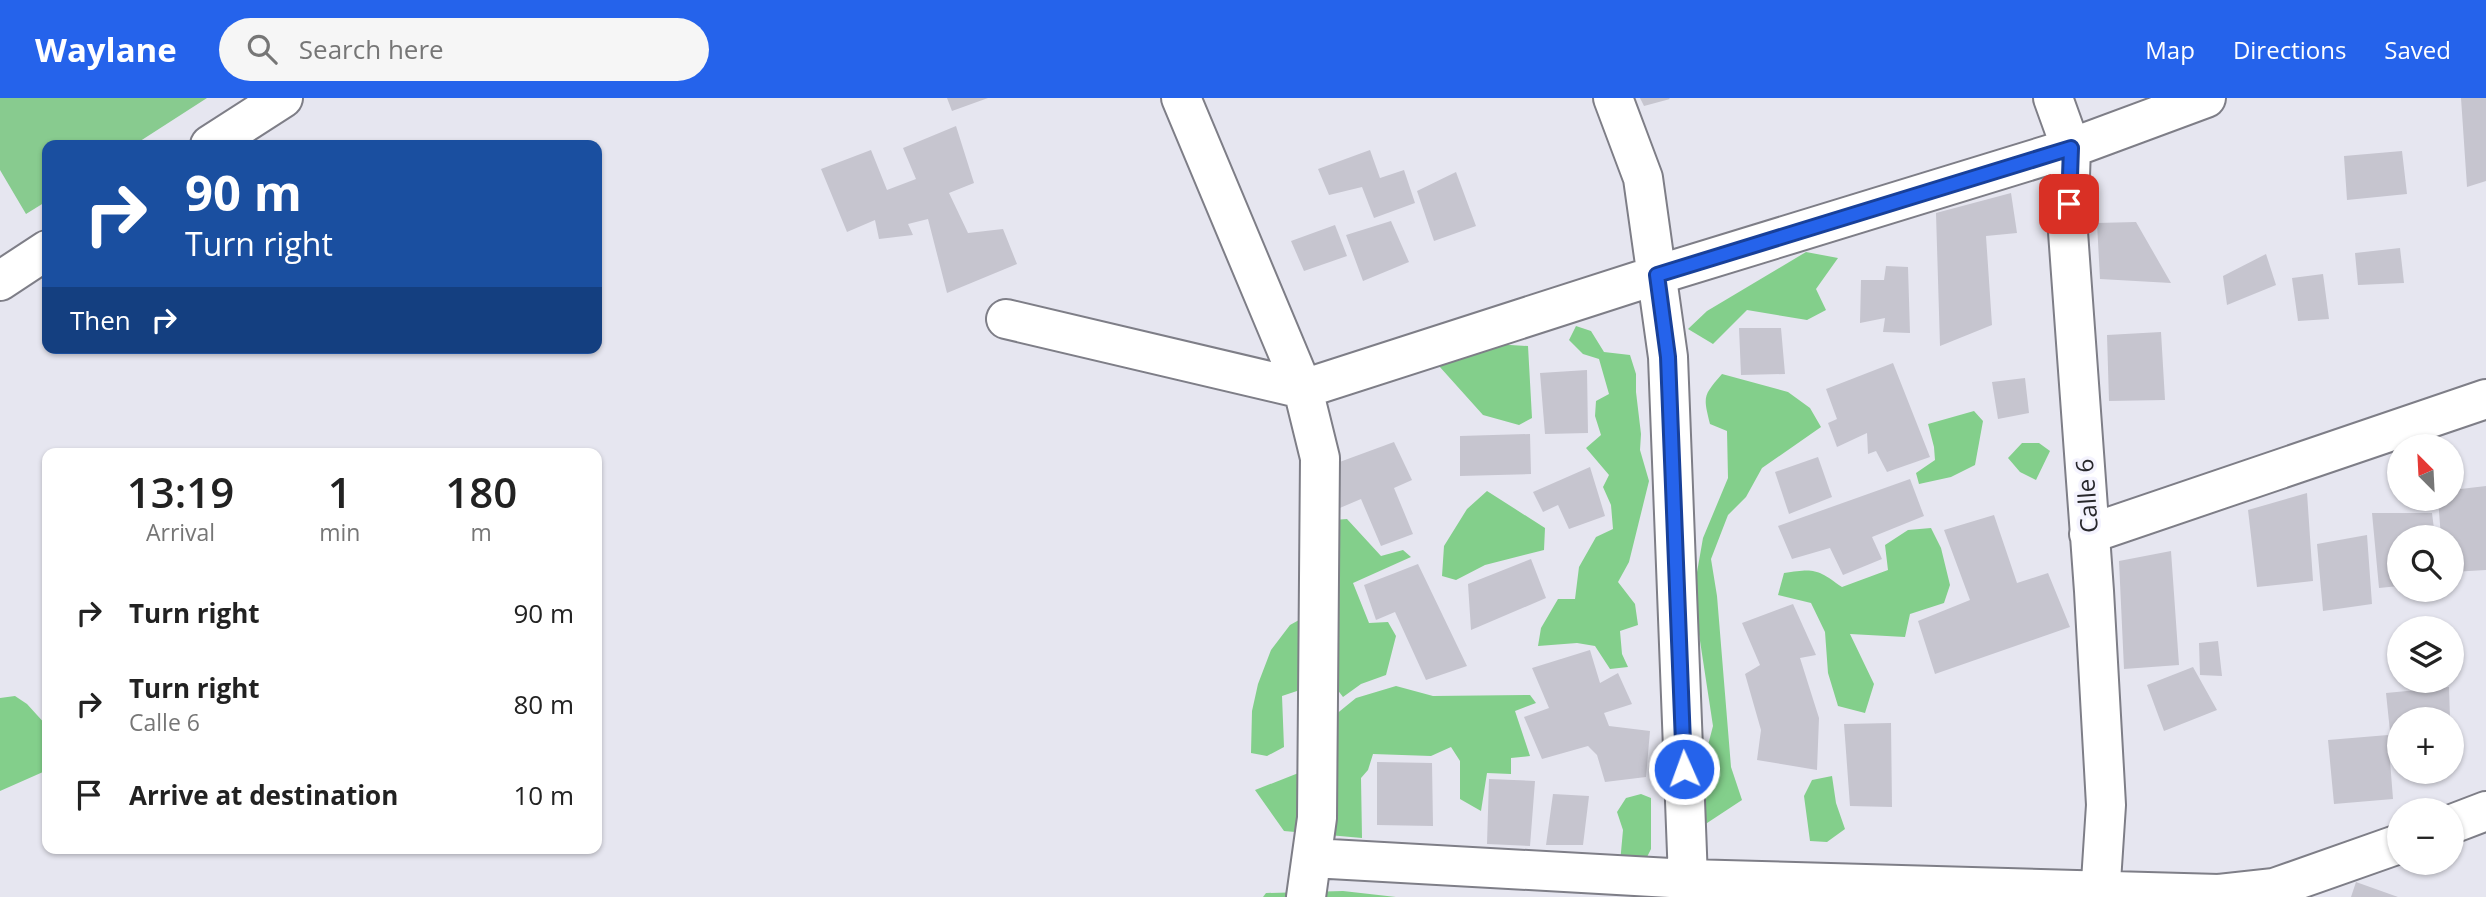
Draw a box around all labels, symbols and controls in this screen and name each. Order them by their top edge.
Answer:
search box [219,18,709,81]
text: Waylane [35,27,177,72]
icon: search [243,30,281,68]
text: Search here [299,31,444,67]
text: Map [2145,33,2195,66]
text: Directions [2233,33,2346,66]
text: Saved [2384,33,2451,66]
text: 90 m [185,159,302,225]
icon: right [70,168,161,259]
pin [2039,174,2099,234]
icon: arrive [2050,185,2088,223]
text: Turn right [185,222,333,265]
icon: right [145,301,183,339]
text: Then [70,302,131,338]
north arrow [2387,434,2464,511]
map controls [2387,434,2464,875]
street label: Calle 6 [2067,458,2105,534]
text: 13:19 [127,463,234,520]
text: 1 [328,463,352,520]
text: 180 [445,463,517,520]
text: Arrival [146,516,215,548]
text: min [319,516,360,548]
text: m [471,516,492,548]
button: search [2387,525,2464,602]
icon: right [70,594,108,632]
text: Turn right [129,595,260,631]
text: 90 m [513,595,574,631]
button: layers [2387,616,2464,693]
text: Turn right [129,670,260,706]
icon: right [70,685,108,723]
text: 80 m [513,686,574,722]
text: Calle 6 [129,706,200,738]
button: + [2387,707,2464,784]
position arrow [1647,732,1721,806]
icon: arrive [70,776,108,814]
text: Arrive at destination [129,777,398,813]
text: 10 m [513,777,574,813]
button: − [2387,798,2464,875]

